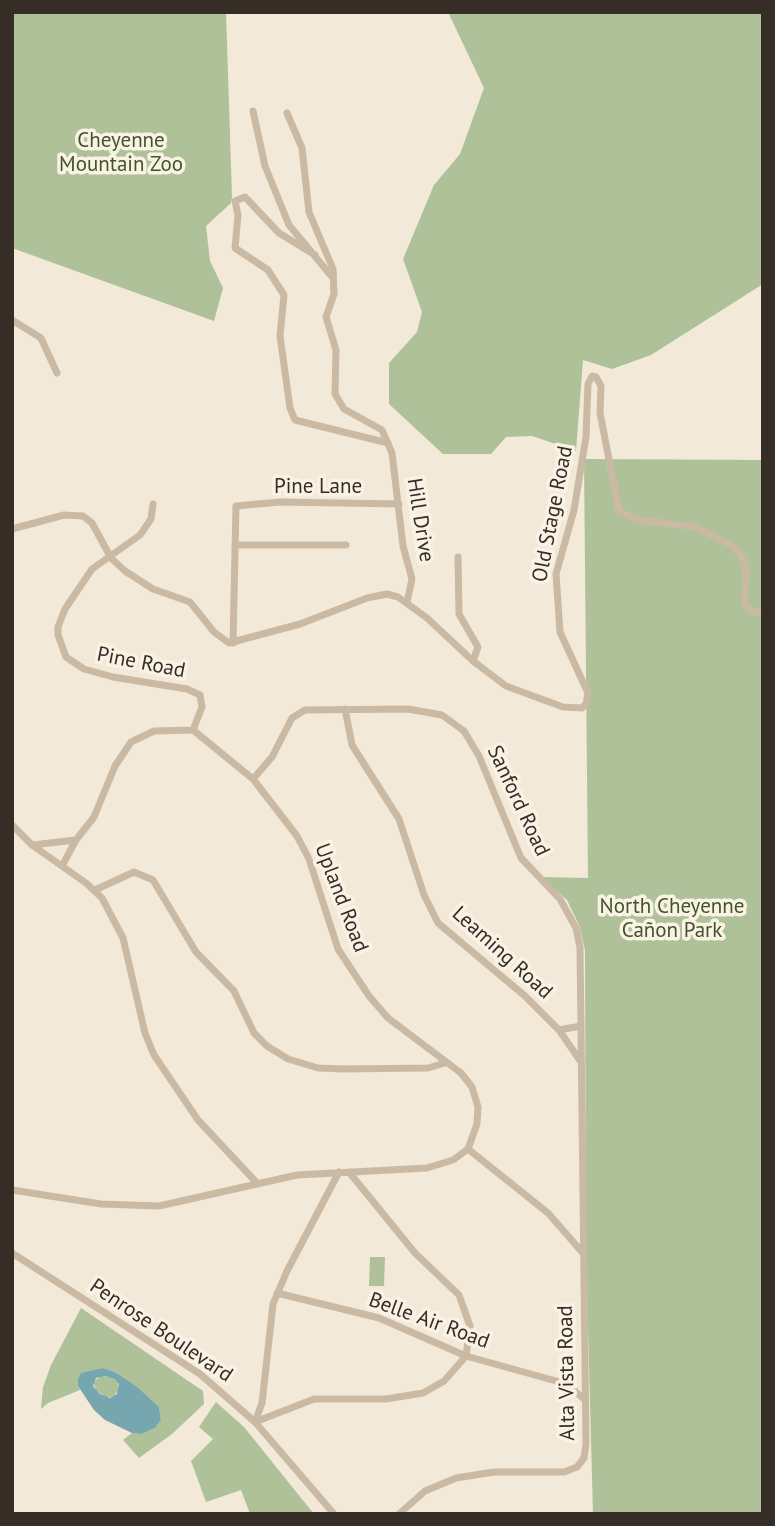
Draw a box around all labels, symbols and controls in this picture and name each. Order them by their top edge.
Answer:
park label: Cheyenne Mountain Zoo [59,128,183,178]
street label: Old Stage Road [527,444,579,584]
street label: Pine Lane [274,474,362,500]
street label: Hill Drive [401,476,439,564]
street label: Pine Road [95,642,187,684]
street label: Sanford Road [481,742,555,860]
street label: Upland Road [309,840,373,956]
park label: North Cheyenne Cañon Park [600,894,744,944]
street label: Leaming Road [447,901,557,1005]
street label: Penrose Boulevard [85,1274,237,1388]
street label: Belle Air Road [365,1288,493,1354]
street label: Alta Vista Road [553,1305,581,1441]

